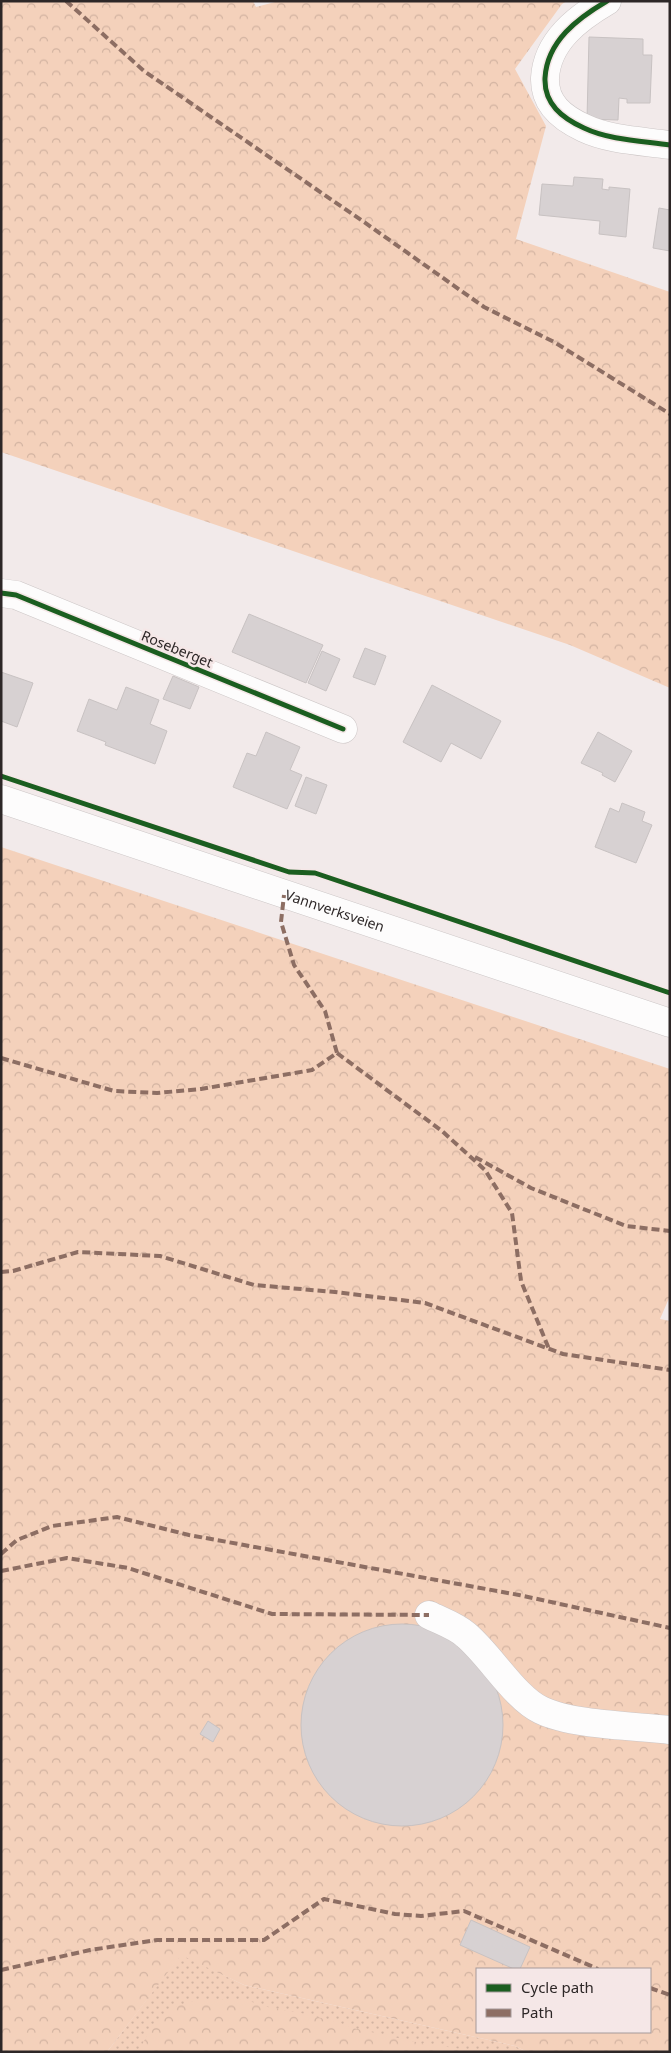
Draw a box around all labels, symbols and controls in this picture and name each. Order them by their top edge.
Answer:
street label: Roseberget [139,626,216,671]
street label: Vannverksveien [283,885,387,936]
legend [476,1968,651,2033]
text: Cycle path [521,1977,594,1997]
text: Path [521,2002,553,2022]

